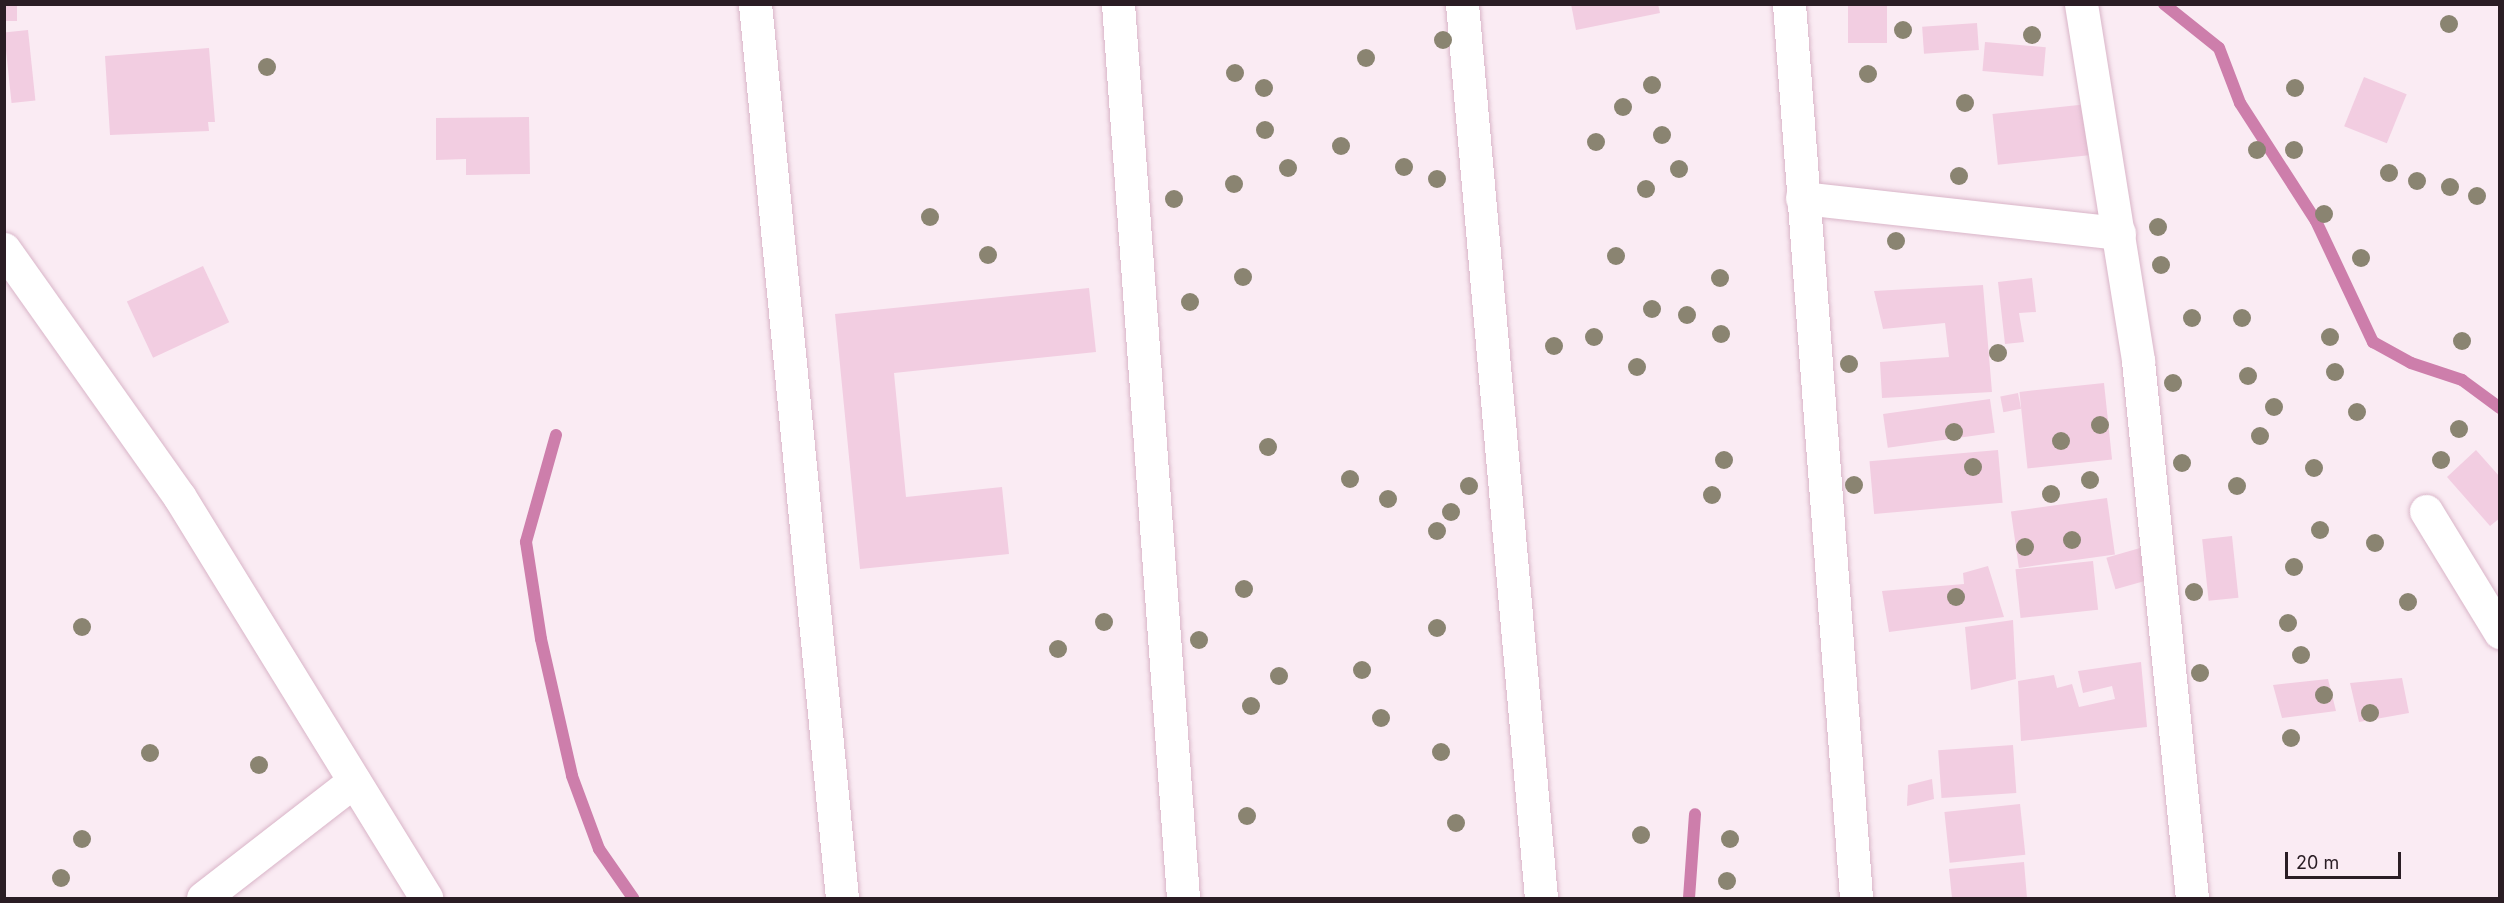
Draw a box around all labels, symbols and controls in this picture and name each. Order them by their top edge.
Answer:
scale bar [2288,840,2404,878]
text: 20 m [2296,852,2339,873]

